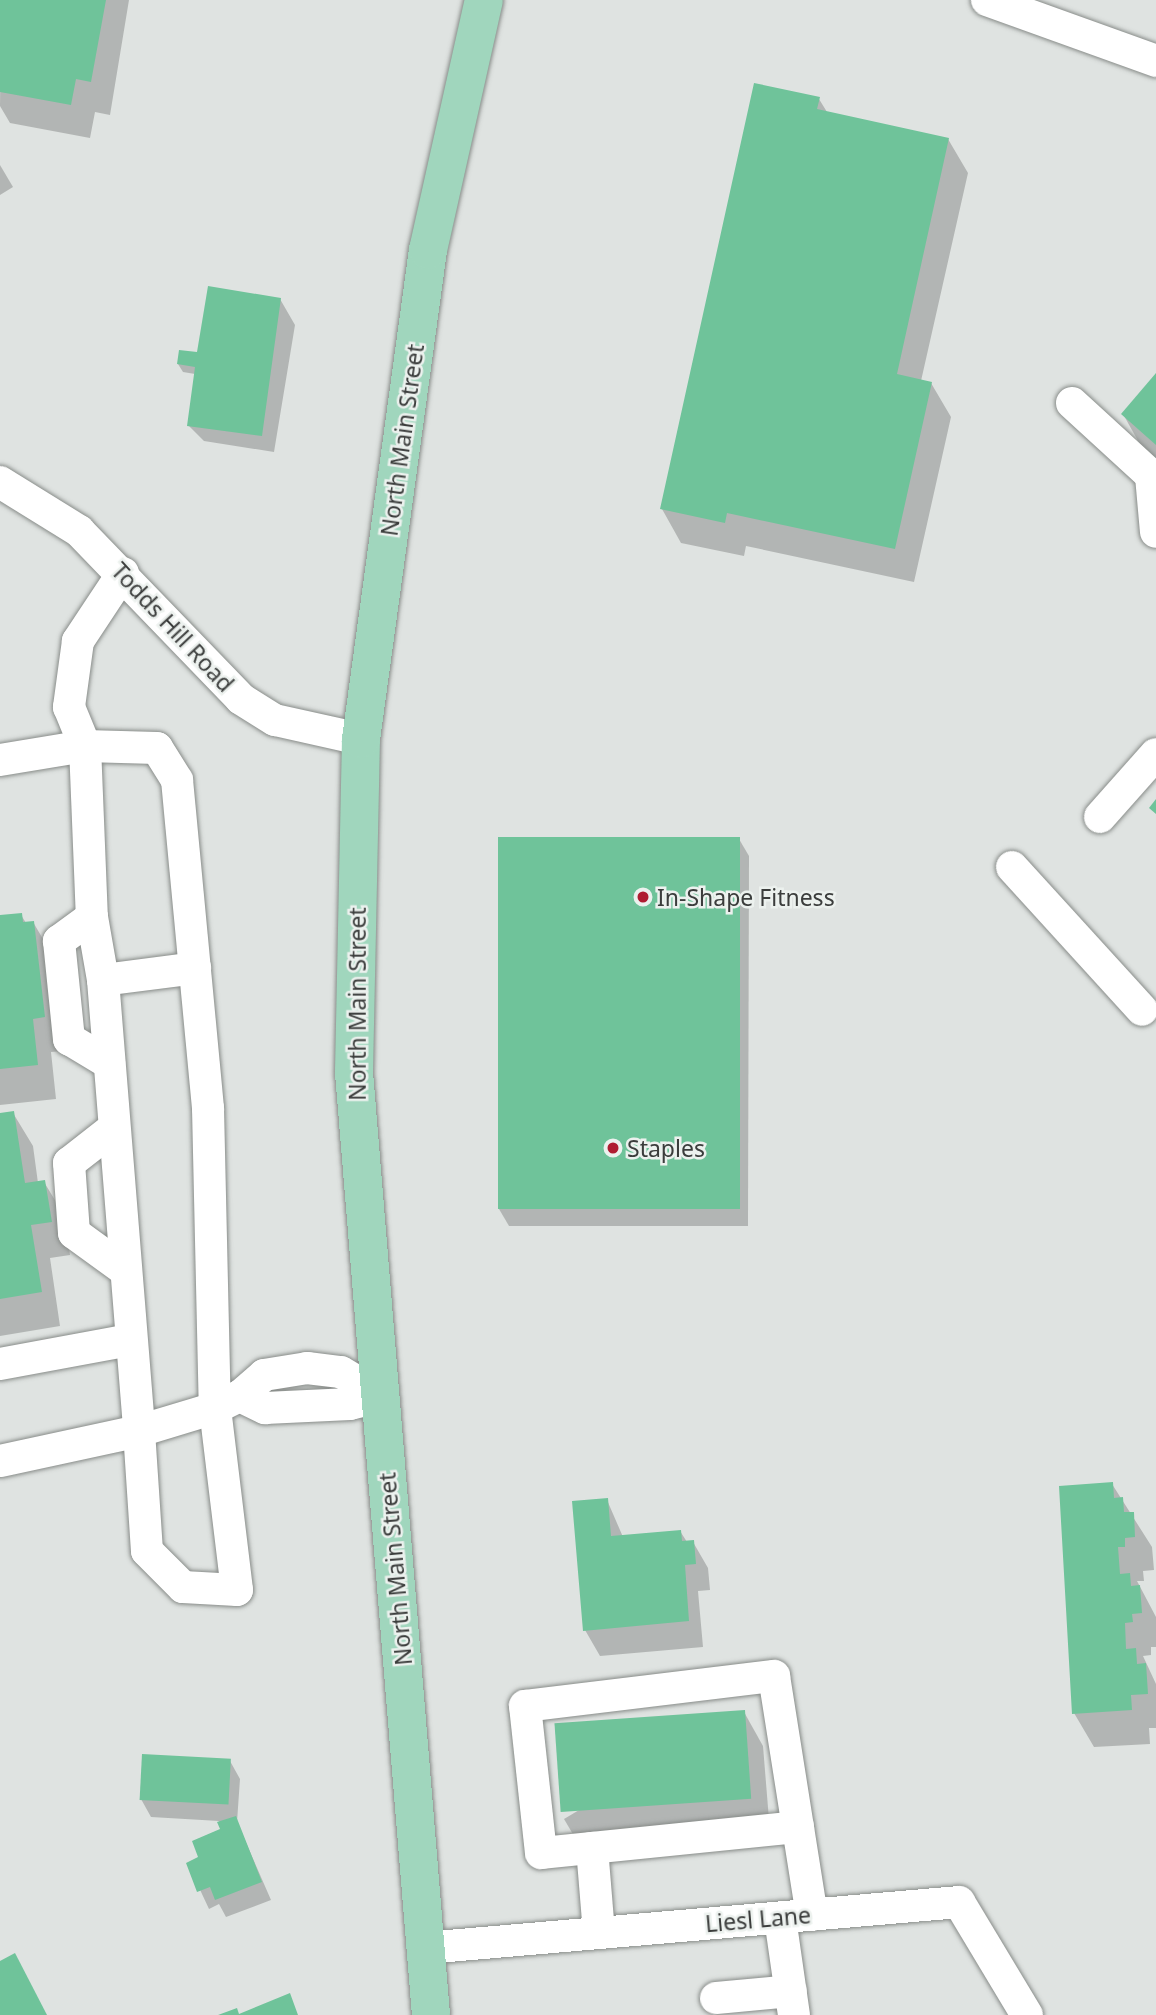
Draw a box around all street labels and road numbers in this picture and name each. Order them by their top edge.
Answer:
street label: North Main Street [375,342,429,538]
street label: Todds Hill Road [106,557,240,697]
street label: North Main Street [343,907,371,1101]
street label: North Main Street [373,1471,417,1667]
street label: Liesl Lane [704,1901,812,1937]

